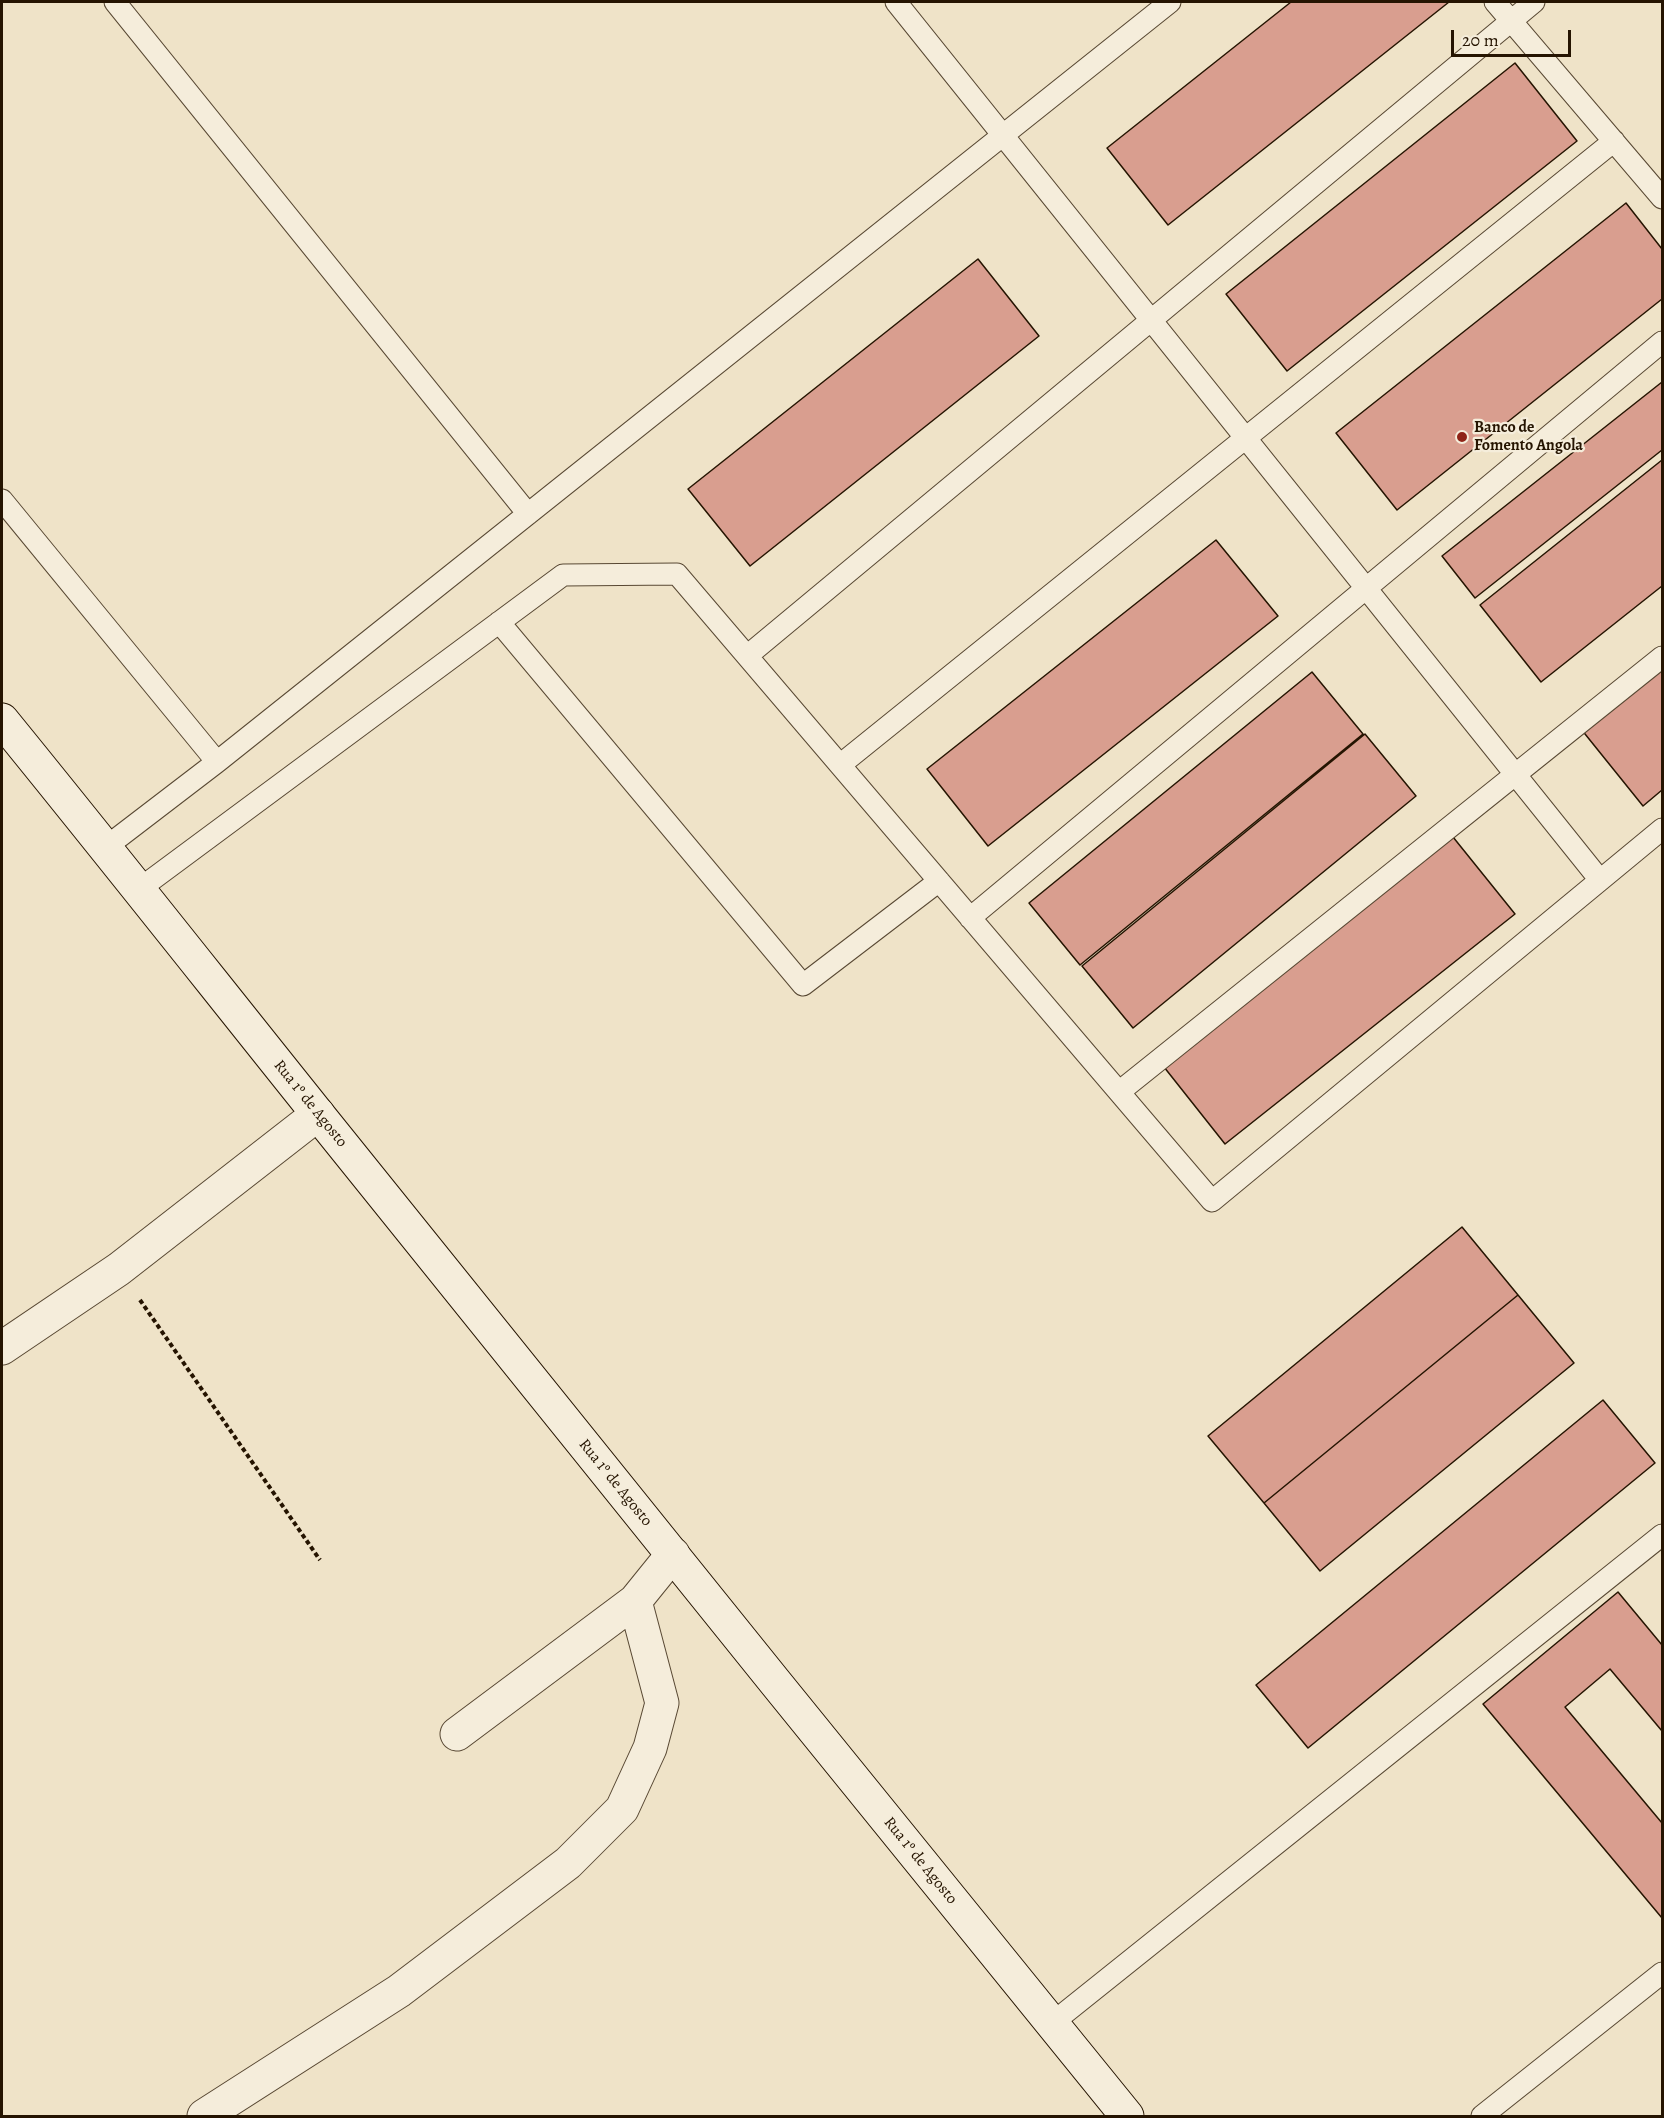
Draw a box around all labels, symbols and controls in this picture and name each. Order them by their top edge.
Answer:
scale bar [1454,18,1574,56]
text: 20 m [1462,28,1499,52]
place label: Banco de Fomento Angola [1474,418,1583,456]
marker: Banco de Fomento Angola [1455,430,1469,444]
street label: Rua 1º de Agosto [269,1057,351,1151]
street label: Rua 1º de Agosto [574,1436,656,1530]
street label: Rua 1º de Agosto [879,1814,961,1908]

